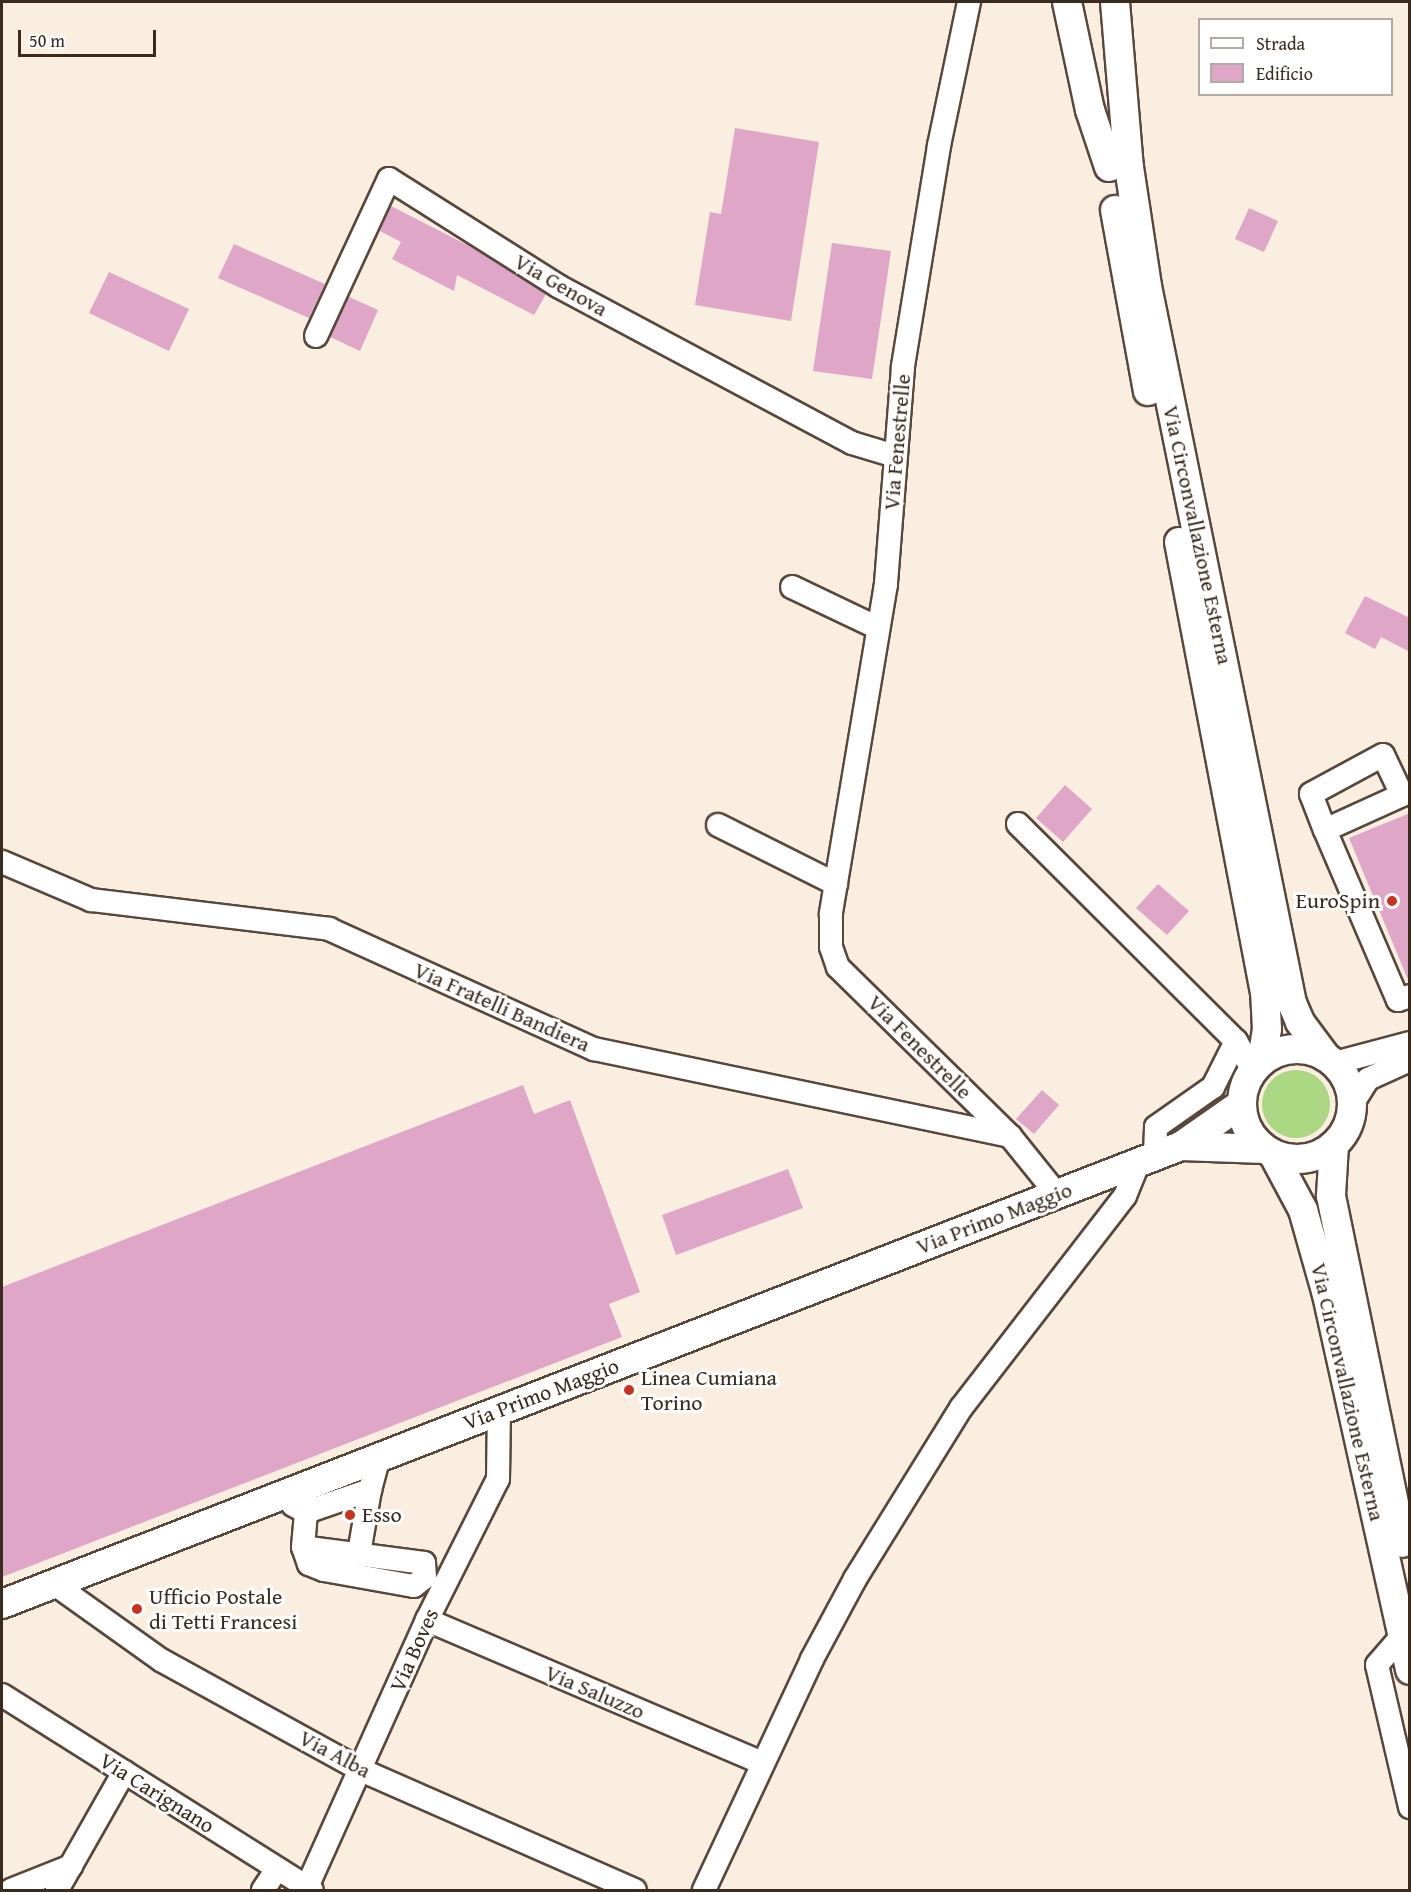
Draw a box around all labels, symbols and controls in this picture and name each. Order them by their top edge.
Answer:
scale bar [21,18,159,56]
legend [1198,18,1393,96]
text: 50 m [29,27,65,54]
text: Strada [1256,30,1305,57]
text: Edificio [1256,60,1313,87]
street label: Via Genova [510,248,612,322]
street label: Via Fenestrelle [878,373,916,511]
street label: Via Circonvallazione Esterna [1158,403,1238,667]
place label: EuroSpin [1296,888,1380,914]
marker: EuroSpin [1385,894,1399,908]
street label: Via Fratelli Bandiera [410,956,594,1058]
street label: Via Fenestrelle [862,989,978,1105]
street label: Via Primo Maggio [912,1176,1076,1260]
street label: Via Circonvallazione Esterna [1305,1260,1391,1524]
street label: Via Primo Maggio [459,1352,623,1436]
place label: Linea Cumiana Torino [641,1364,777,1416]
marker: Linea Cumiana Torino [622,1383,636,1397]
place label: Esso [362,1502,402,1528]
marker: Esso [343,1508,357,1522]
place label: Ufficio Postale di Tetti Francesi [149,1583,297,1634]
marker: Ufficio Postale di Tetti Francesi [130,1602,144,1616]
street label: Via Boves [384,1604,444,1696]
street label: Via Saluzzo [541,1659,649,1725]
street label: Via Alba [295,1724,375,1784]
street label: Via Carignano [95,1747,219,1839]

